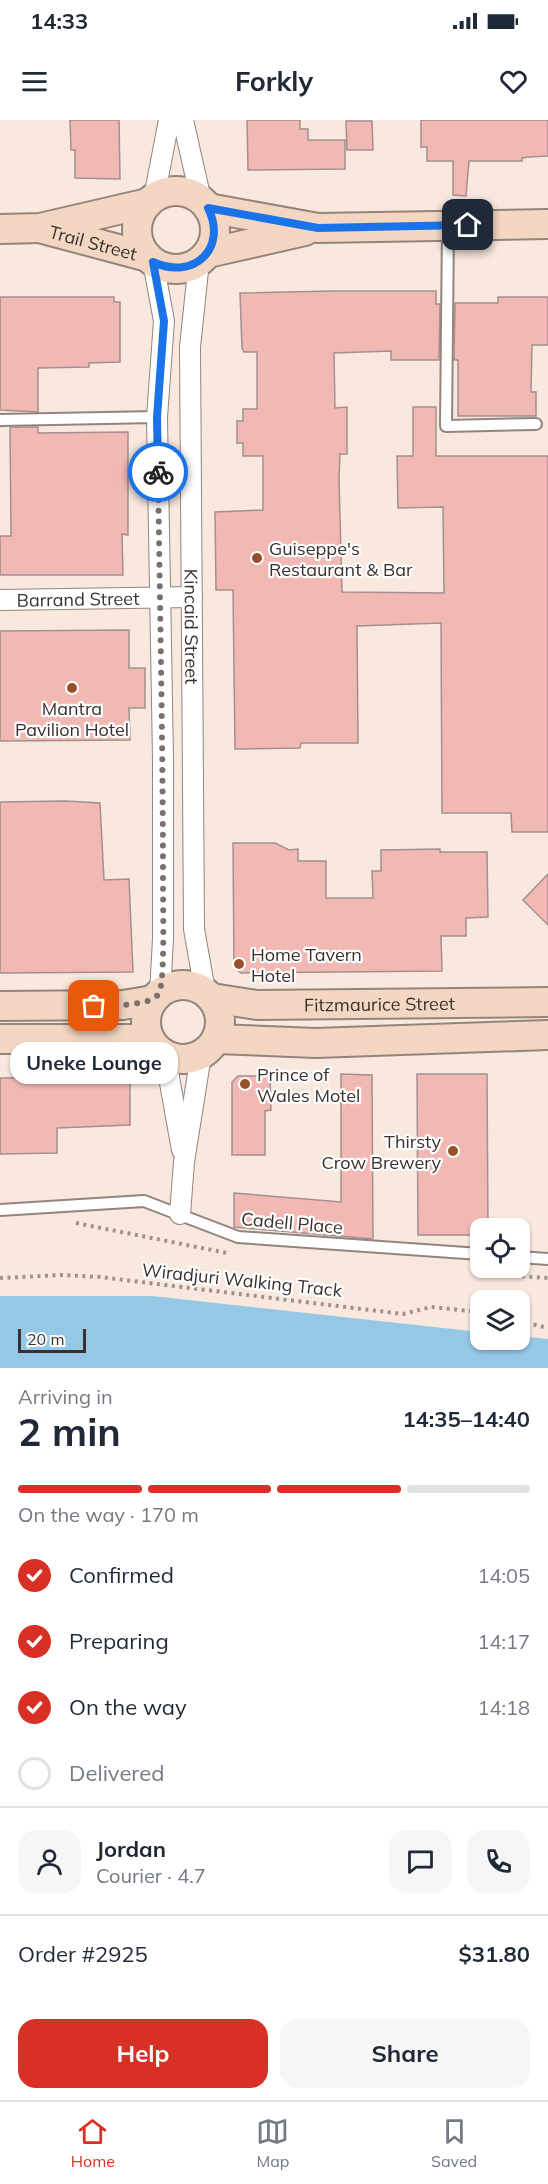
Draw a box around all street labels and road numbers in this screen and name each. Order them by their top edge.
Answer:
street label: Trail Street [47,220,140,265]
street label: Kincaid Street [180,569,204,684]
street label: Barrand Street [16,586,140,611]
street label: Fitzmaurice Street [304,991,455,1016]
street label: Cadell Place [240,1207,344,1239]
street label: Wiradjuri Walking Track [141,1258,344,1302]

